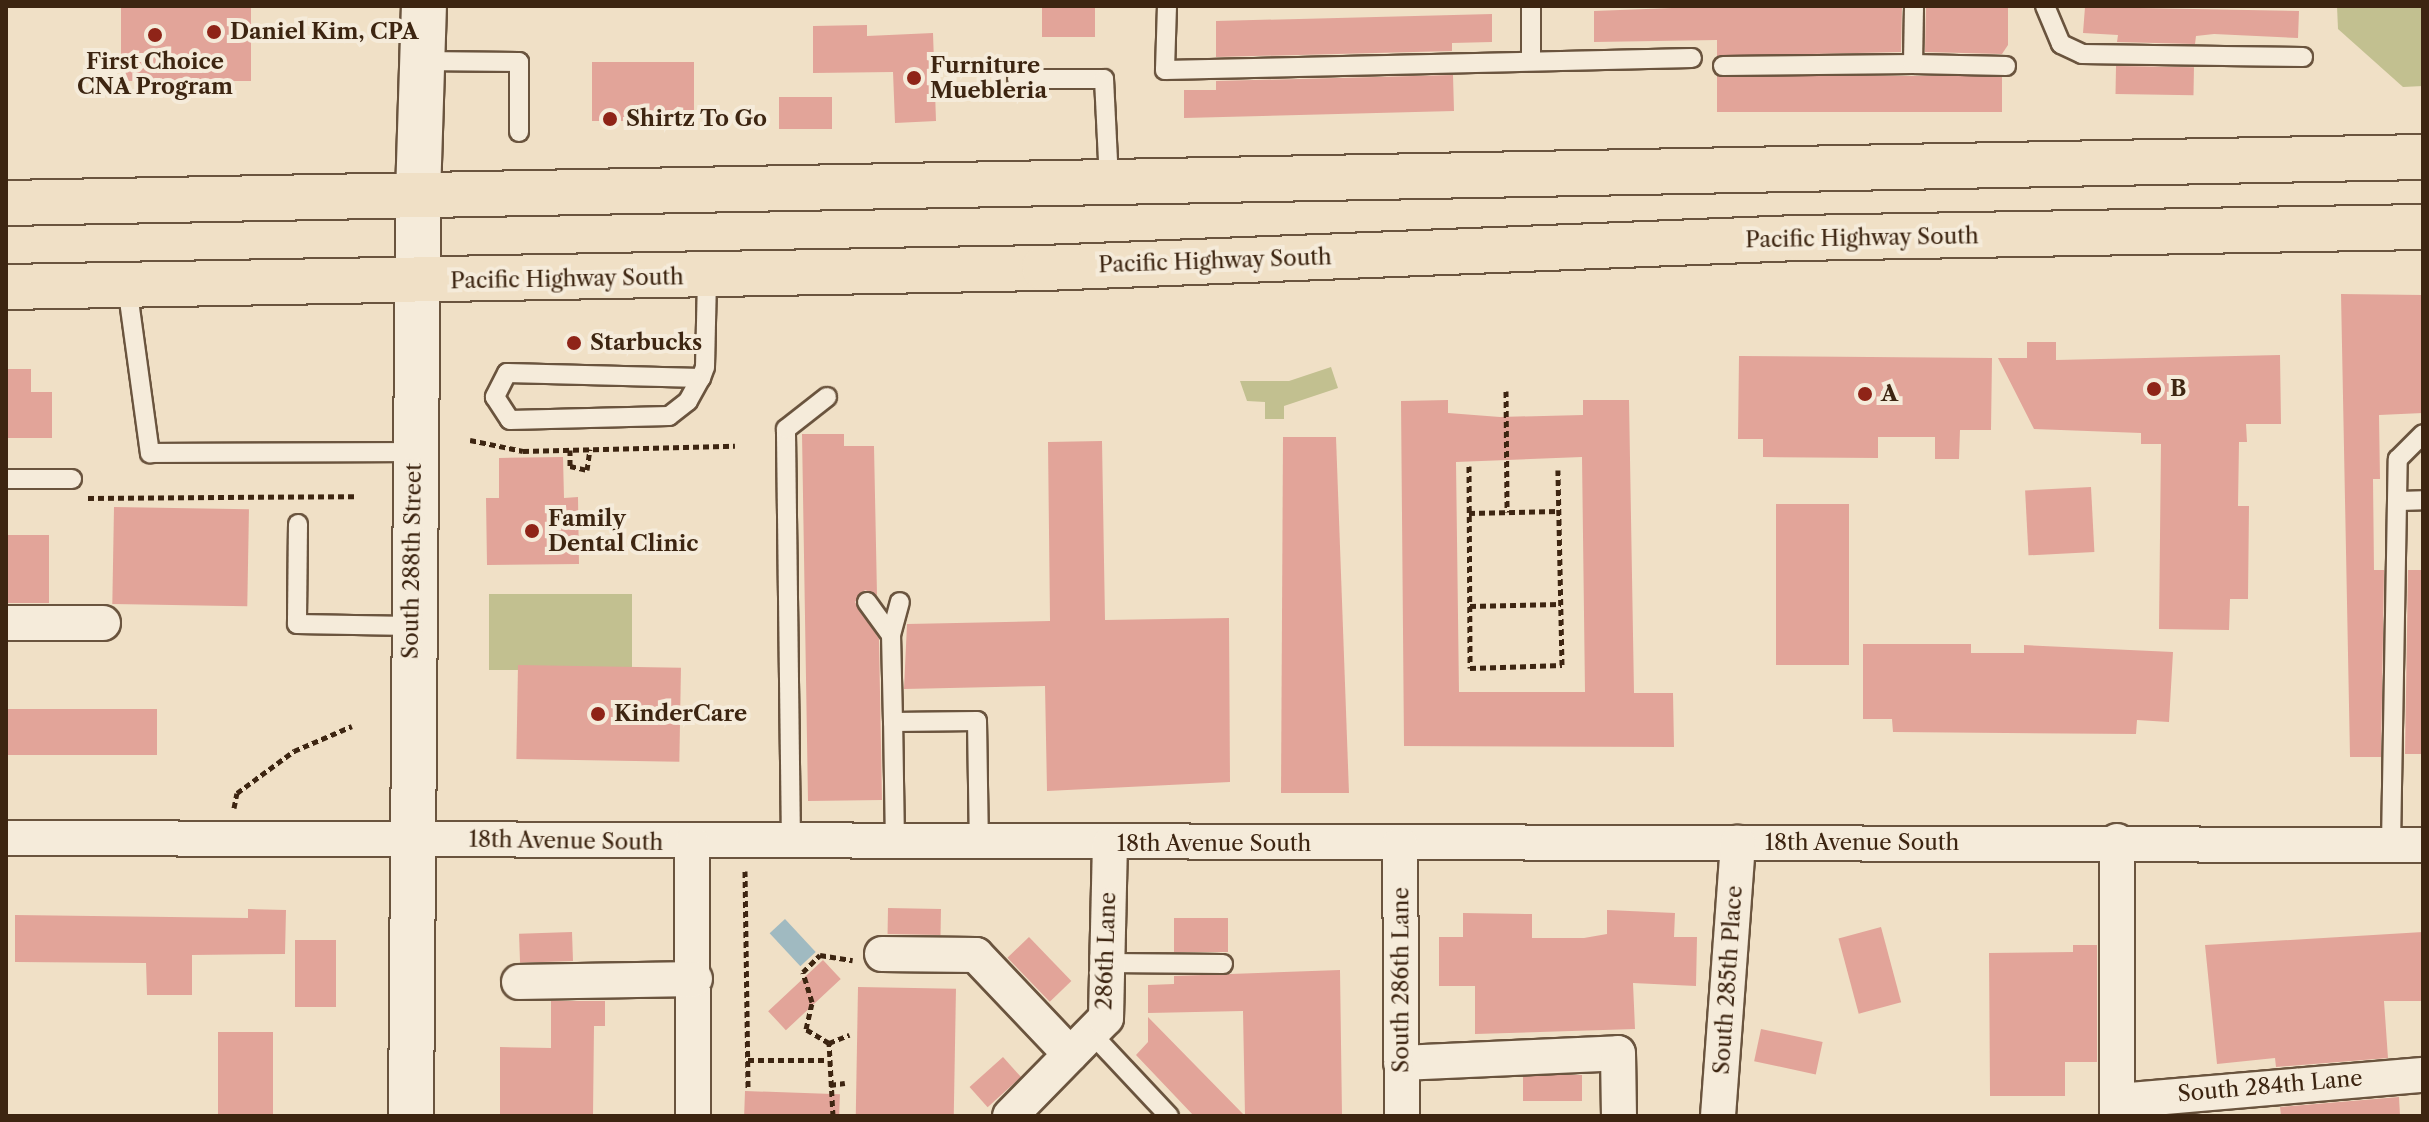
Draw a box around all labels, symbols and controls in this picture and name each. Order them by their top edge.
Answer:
place label: Daniel Kim, CPA [230,19,419,45]
marker: Daniel Kim, CPA [205,23,223,41]
marker: First Choice CNA Program [146,26,164,44]
place label: First Choice CNA Program [77,48,233,100]
place label: Furniture Muebleria [930,52,1047,104]
marker: Furniture Muebleria [905,69,923,87]
place label: Shirtz To Go [626,106,768,132]
marker: Shirtz To Go [601,110,619,128]
street label: Pacific Highway South [1745,223,1979,253]
street label: Pacific Highway South [1098,244,1332,278]
street label: Pacific Highway South [450,264,684,294]
place label: Starbucks [590,330,702,356]
marker: Starbucks [565,334,583,352]
place label: B [2170,376,2186,402]
marker: B [2145,380,2163,398]
place label: A [1881,381,1898,407]
marker: A [1856,385,1874,403]
street label: South 288th Street [397,463,427,659]
place label: Family Dental Clinic [548,505,698,556]
marker: Family Dental Clinic [523,522,541,540]
place label: KinderCare [614,701,747,727]
marker: KinderCare [589,705,607,723]
street label: 18th Avenue South [468,826,664,856]
street label: 18th Avenue South [1764,830,1960,856]
street label: 18th Avenue South [1116,831,1312,857]
street label: South 285th Place [1708,885,1748,1075]
street label: South 286th Lane [1388,887,1414,1073]
street label: 286th Lane [1091,892,1121,1010]
street label: South 284th Lane [2176,1065,2364,1107]

